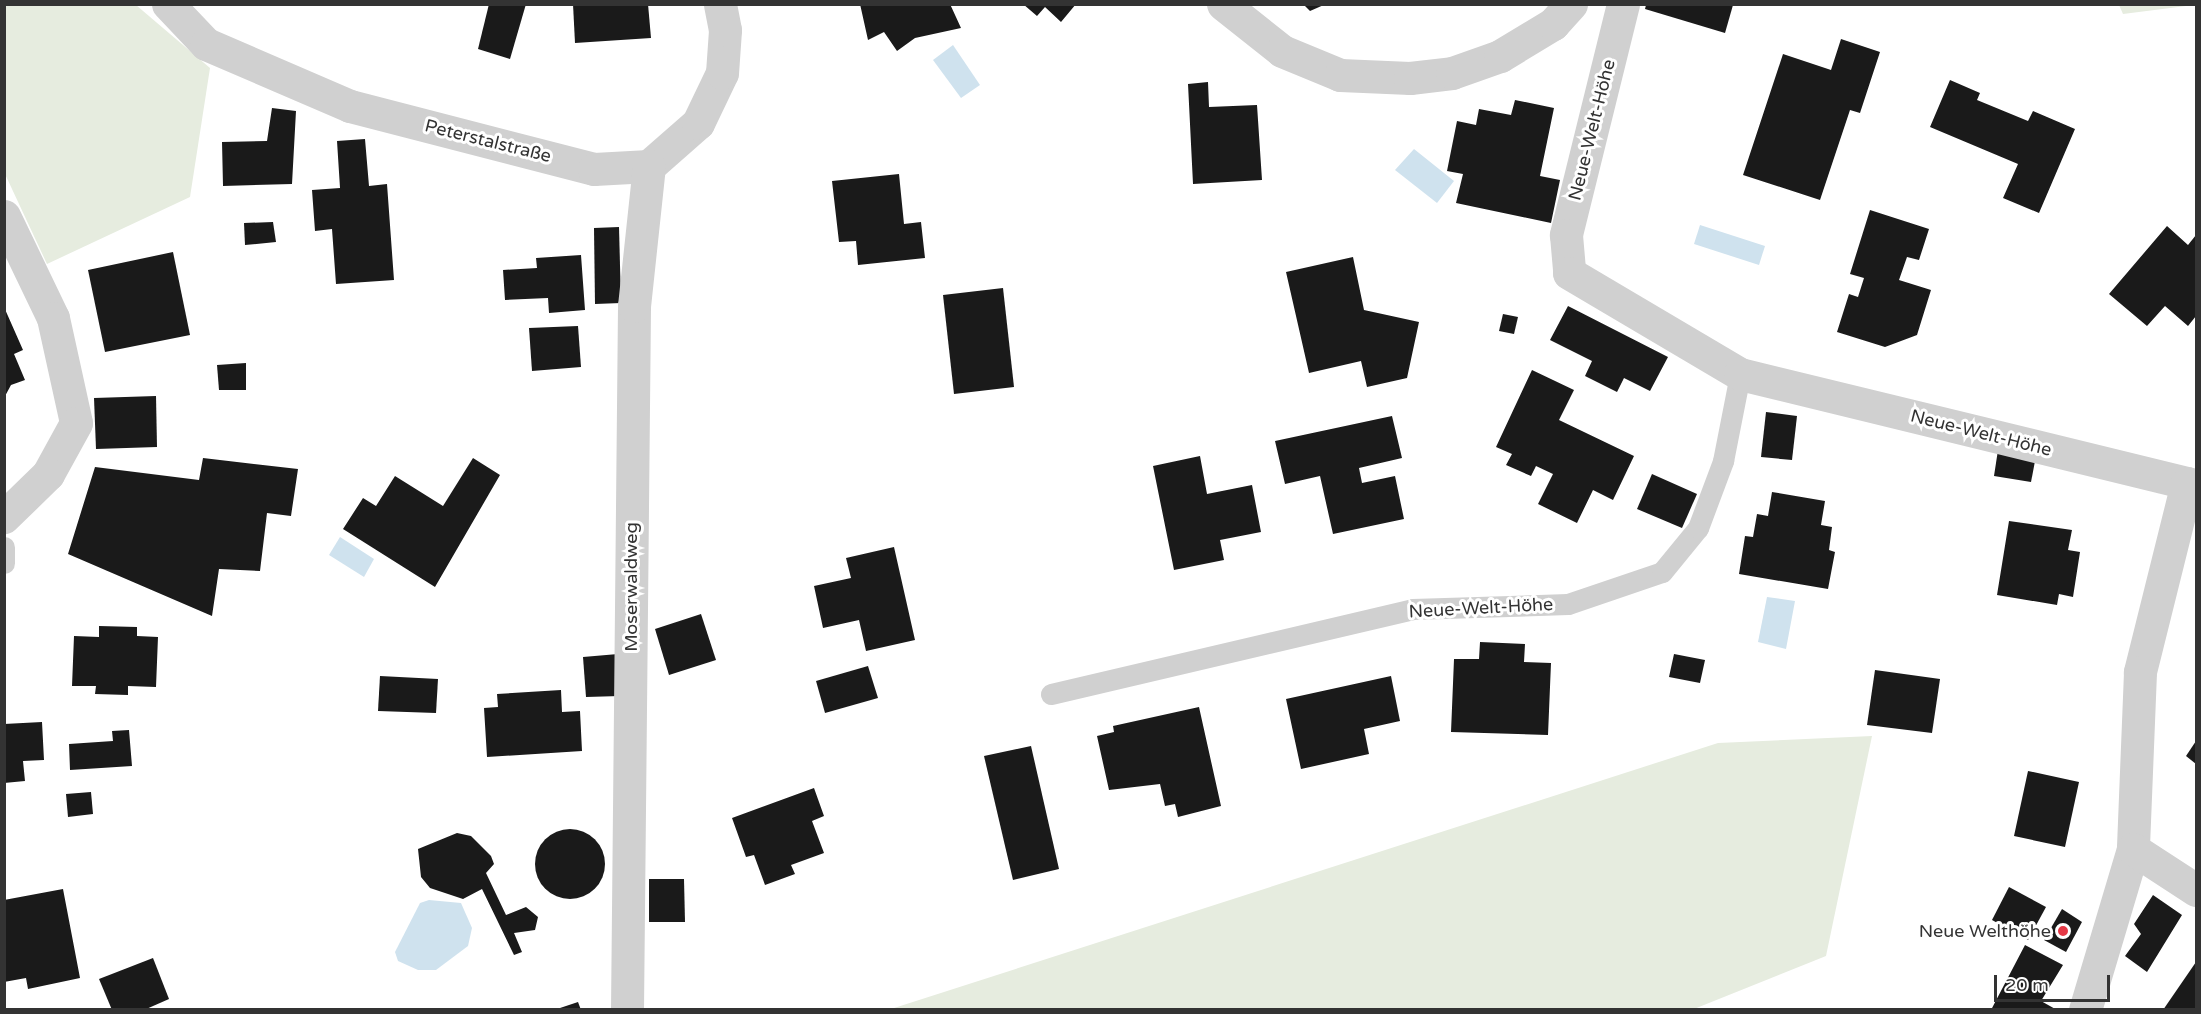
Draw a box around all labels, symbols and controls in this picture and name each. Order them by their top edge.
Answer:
street label: Neue-Welt-Höhe [1564,57,1620,203]
street label: Peterstalstraße [423,115,553,167]
street label: Neue-Welt-Höhe [1908,405,2054,461]
street label: Moserwaldweg [620,522,642,652]
street label: Neue-Welt-Höhe [1408,593,1554,623]
place label: Neue Welthöhe [1919,920,2051,942]
marker: Neue Welthöhe [2056,924,2070,938]
scale bar [1997,963,2112,1001]
text: 20 m [2005,974,2049,996]

